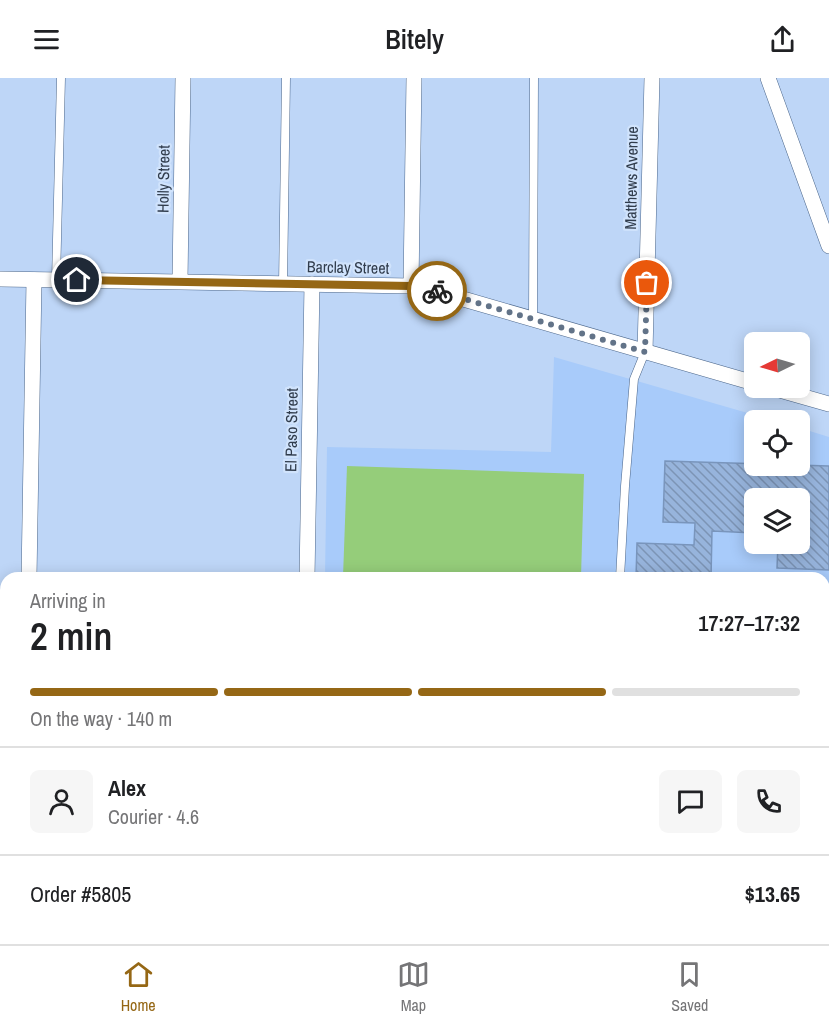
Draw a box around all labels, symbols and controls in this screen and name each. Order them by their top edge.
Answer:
text: Bitely [385,21,444,57]
icon: menu [30,23,63,56]
icon: share [766,23,799,56]
street label: Matthews Avenue [619,126,643,230]
street label: Holly Street [151,145,175,213]
pin [51,254,102,305]
street label: Barclay Street [307,255,390,279]
pin [621,257,672,308]
courier [407,261,467,321]
icon: home [60,263,93,296]
icon: bag [630,266,663,299]
icon: bike [421,275,454,308]
north arrow [744,332,810,398]
map controls [744,332,810,554]
street label: El Paso Street [279,388,303,472]
button: locate [744,410,810,476]
button: layers [744,488,810,554]
text: Arriving in [30,587,106,614]
text: 17:27–17:32 [698,608,800,638]
text: 2 min [30,610,112,662]
text: On the way · 140 m [30,705,172,732]
button: person [30,770,93,833]
button: chat [659,770,722,833]
button: phone [737,770,800,833]
text: Alex [108,773,146,803]
text: Courier · 4.6 [108,803,199,830]
text: Order #5805 [30,879,131,909]
text: $13.65 [745,879,800,909]
tab: Home [121,958,156,1016]
tab: Map [397,958,430,1016]
tab: Saved [671,958,708,1016]

